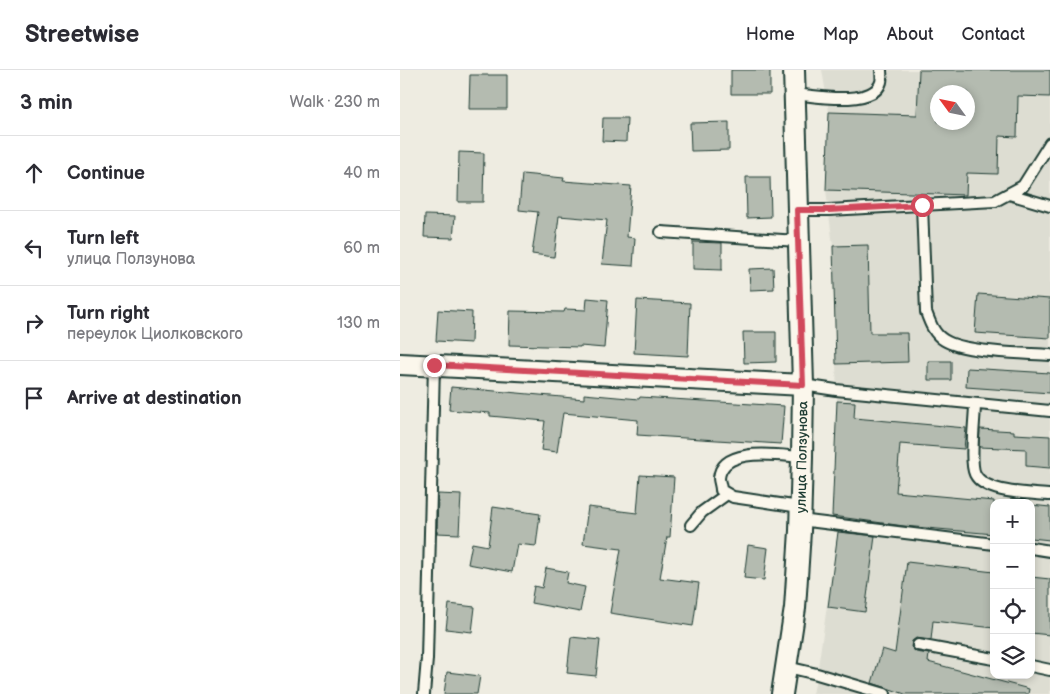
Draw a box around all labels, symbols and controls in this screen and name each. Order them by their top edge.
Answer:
text: Streetwise [25,20,139,49]
text: Home [746,24,795,45]
text: Map [823,24,859,45]
text: About [887,24,934,45]
text: Contact [962,24,1025,45]
north arrow [930,85,975,130]
text: 3 min [20,90,73,115]
text: Walk · 230 m [290,93,380,112]
icon: ahead [20,159,48,187]
text: Continue [67,162,145,185]
text: 40 m [343,164,380,183]
route start [911,194,934,217]
text: Turn left [67,227,139,250]
icon: left [20,234,48,262]
text: 60 m [343,239,380,258]
text: улица Ползунова [67,250,195,269]
text: Turn right [67,302,150,325]
icon: right [20,309,48,337]
text: 130 m [337,314,380,333]
text: переулок Циолковского [67,325,243,344]
route end [423,354,446,377]
icon: arrive [20,384,48,412]
text: Arrive at destination [67,387,242,410]
street label: улица Ползунова [793,400,811,513]
map controls [990,499,1035,679]
button: + [990,499,1035,544]
button: − [990,544,1035,589]
button: locate [990,589,1035,634]
button: layers [990,634,1035,679]

